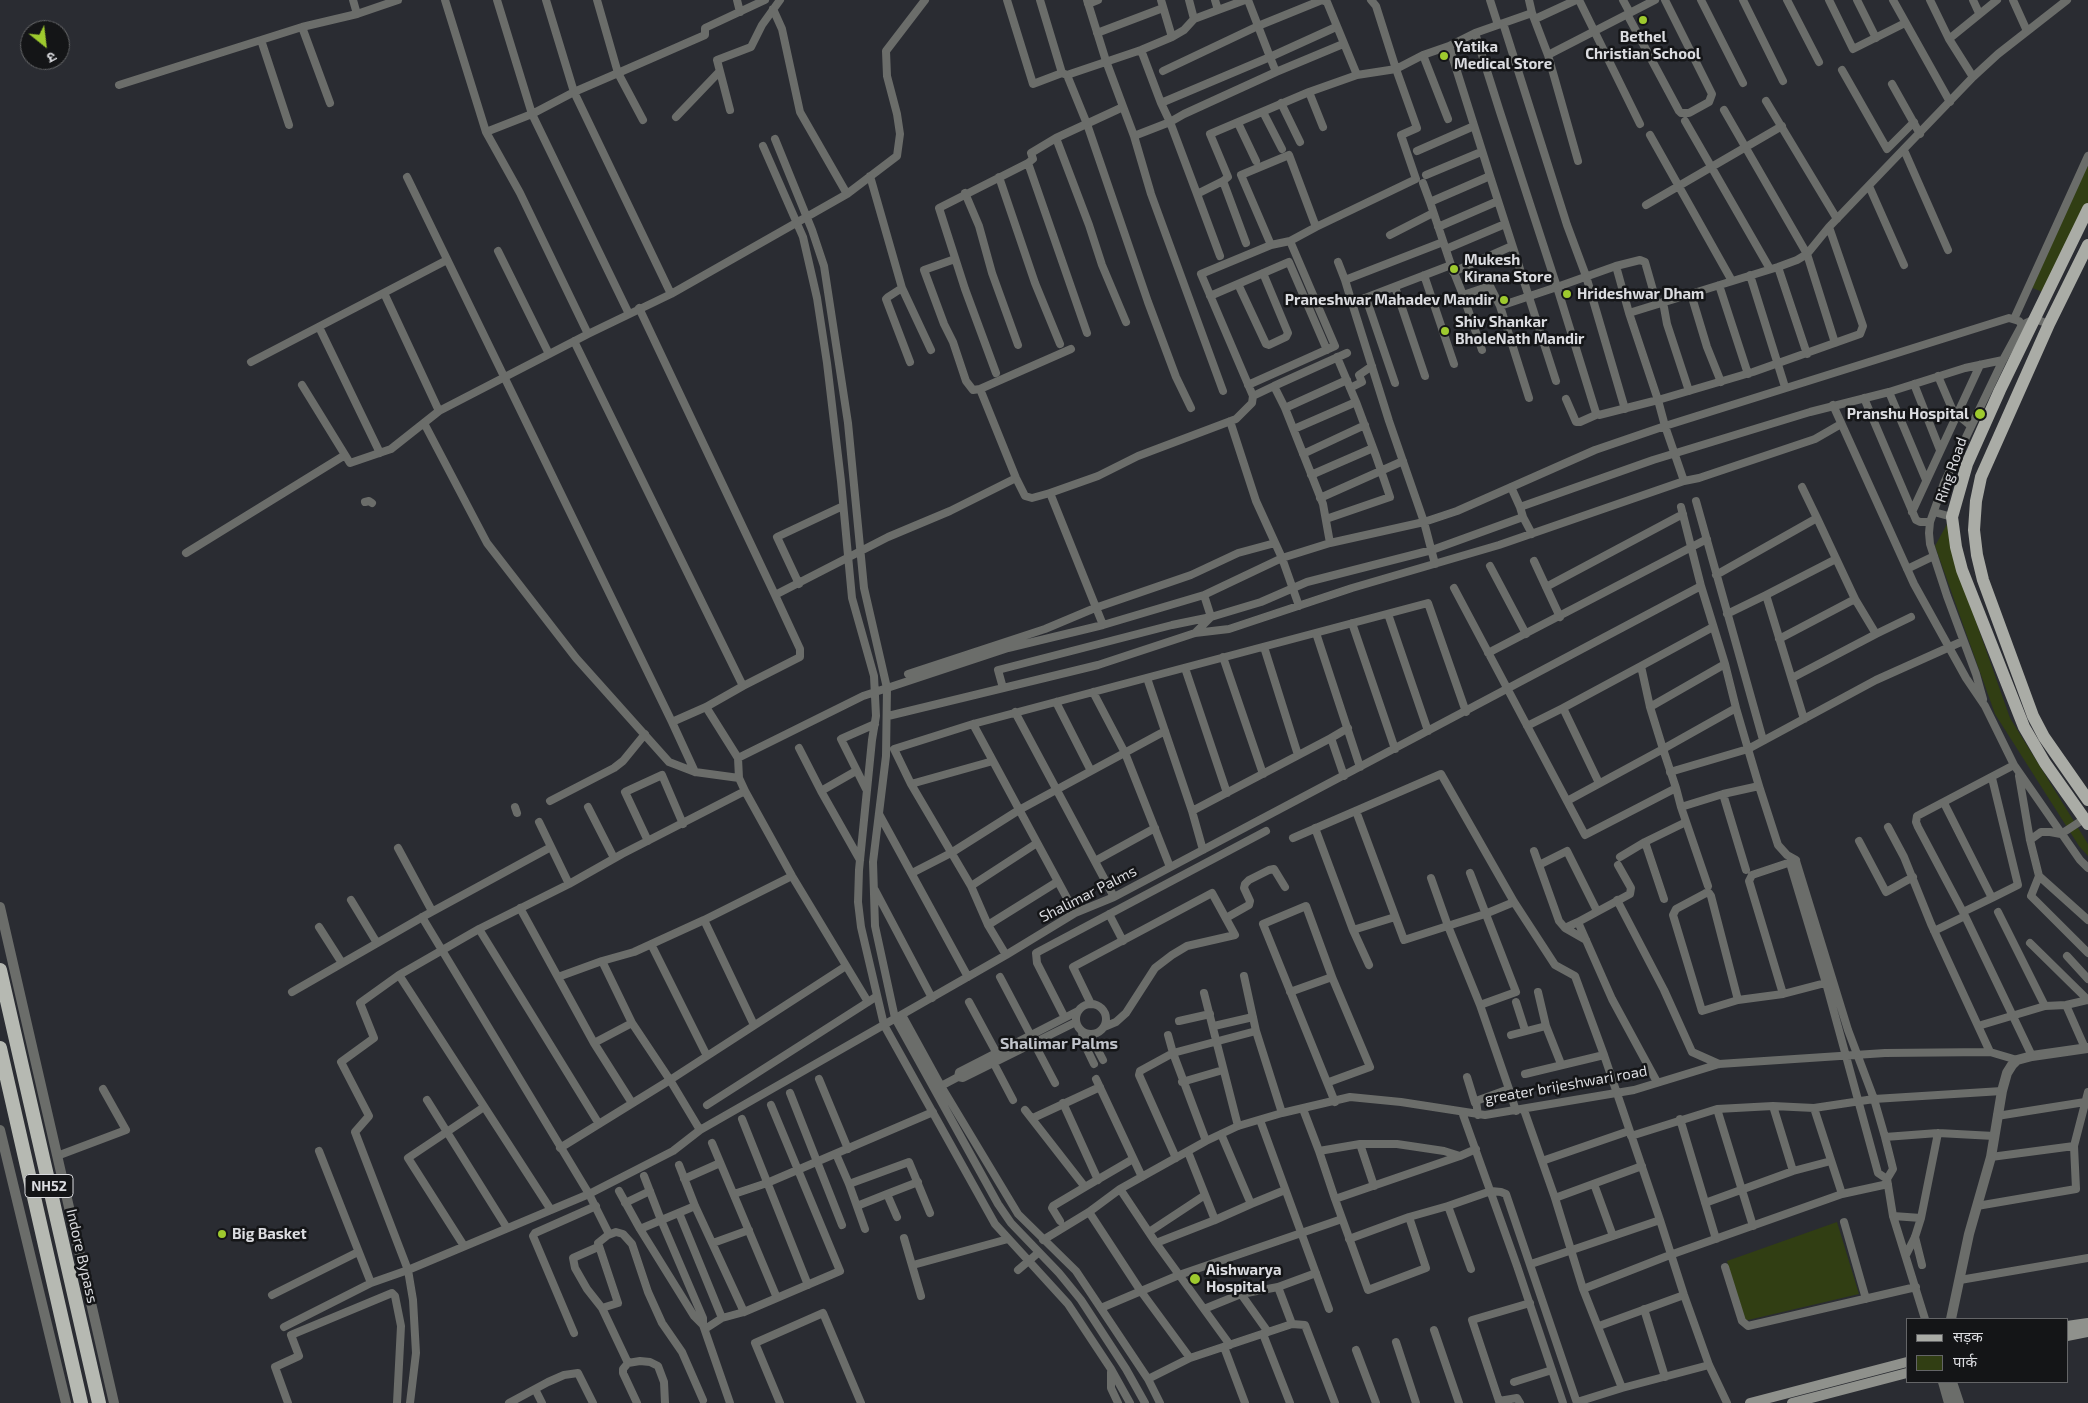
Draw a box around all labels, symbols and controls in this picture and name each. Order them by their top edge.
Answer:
marker: Bethel Christian School [1637,14,1649,26]
north arrow [20,20,70,70]
place label: Bethel Christian School [1585,28,1701,63]
place label: Yatika Medical Store [1454,38,1552,73]
text: उ [44,48,60,67]
marker: Yatika Medical Store [1438,50,1450,62]
place label: Mukesh Kirana Store [1464,251,1552,286]
marker: Mukesh Kirana Store [1448,263,1460,275]
place label: Hrideshwar Dham [1577,285,1704,303]
marker: Hrideshwar Dham [1561,288,1573,300]
place label: Praneshwar Mahadev Mandir [1285,291,1494,309]
marker: Praneshwar Mahadev Mandir [1498,294,1510,306]
place label: Shiv Shankar BholeNath Mandir [1455,313,1584,348]
marker: Shiv Shankar BholeNath Mandir [1439,325,1451,337]
place label: Pranshu Hospital [1847,405,1969,423]
marker: Pranshu Hospital [1973,407,1987,421]
street label: Ring Road [1931,435,1971,505]
street label: Shalimar Palms [1036,862,1140,926]
district label: Shalimar Palms [1000,1034,1118,1054]
street label: greater brijeshwari road [1483,1062,1649,1108]
road number: NH52 [25,1174,73,1198]
street label: Indore Bypass [62,1207,102,1305]
place label: Big Basket [232,1225,307,1243]
marker: Big Basket [216,1228,228,1240]
place label: Aishwarya Hospital [1206,1261,1281,1296]
marker: Aishwarya Hospital [1188,1272,1202,1286]
legend [1906,1318,2068,1383]
text: सड़क [1953,1327,1983,1345]
text: पार्क [1953,1352,1977,1370]

